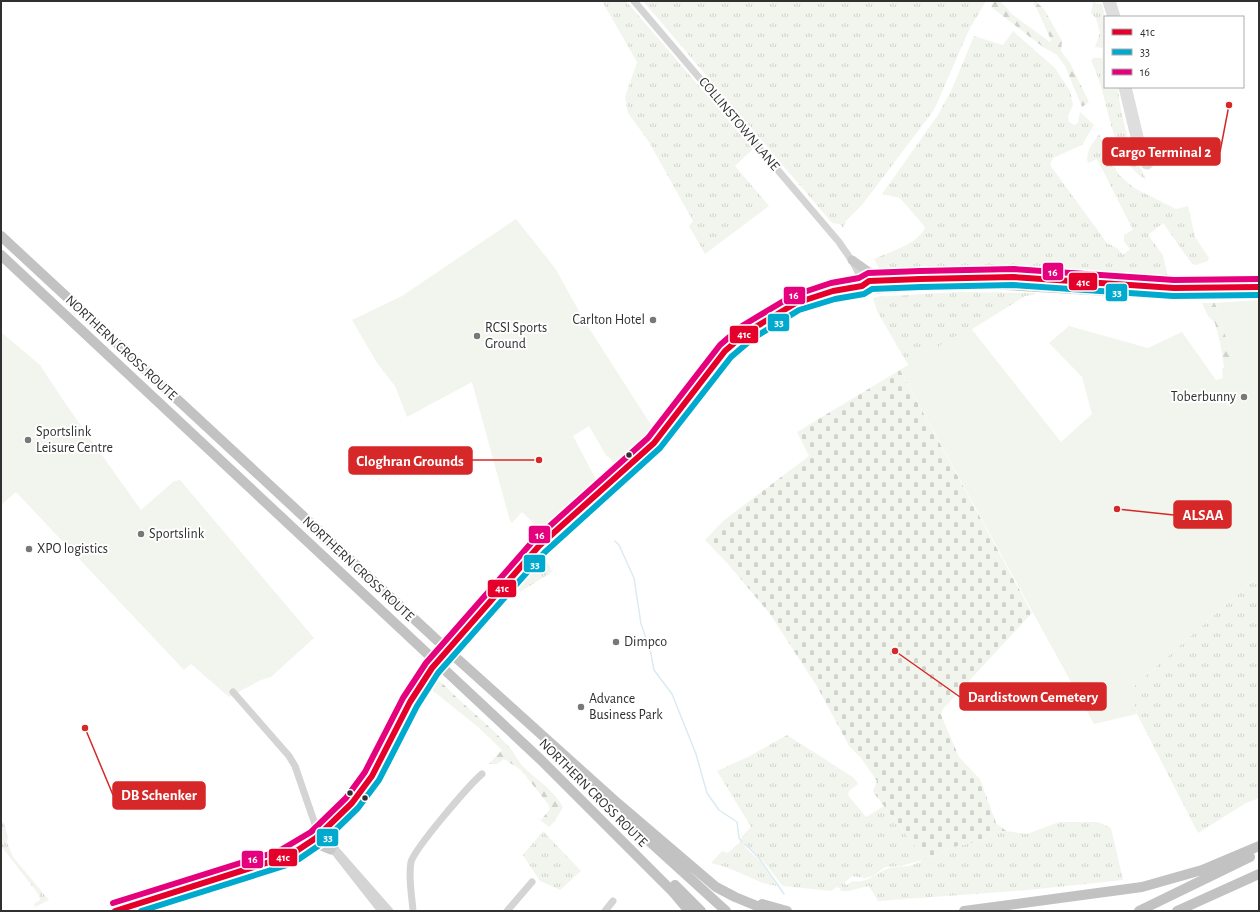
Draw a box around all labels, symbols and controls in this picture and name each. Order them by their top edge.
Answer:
legend [1104,16,1244,88]
text: 41c [1140,26,1155,38]
text: 33 [1140,46,1150,58]
text: 16 [1140,66,1150,78]
street label: COLLINSTOWN LANE [696,75,782,174]
callout: Cargo Terminal 2 [1103,138,1220,165]
text: Cargo Terminal 2 [1111,145,1211,160]
line badge: 16 [1042,262,1064,281]
text: 16 [1048,267,1058,278]
line badge: 41c [1068,272,1098,291]
text: 41c [1076,277,1091,288]
line badge: 33 [1105,283,1128,302]
line badge: 16 [783,286,806,305]
text: 33 [1112,287,1122,298]
text: 16 [789,290,799,301]
street label: NORTHERN CROSS ROUTE [63,293,180,403]
place label: Carlton Hotel [573,313,645,327]
line badge: 33 [767,313,790,332]
marker: Carlton Hotel [648,315,658,325]
text: 33 [774,317,784,328]
place label: RCSI Sports Ground [485,321,547,351]
line badge: 41c [729,325,759,344]
text: 41c [737,329,752,340]
marker: RCSI Sports Ground [472,331,482,341]
place label: Toberbunny [1171,390,1236,404]
marker: Toberbunny [1239,392,1249,402]
place label: Sportslink Leisure Centre [36,425,113,455]
marker: Sportslink Leisure Centre [23,435,33,445]
callout: Cloghran Grounds [349,447,472,474]
unlabelled marker [624,450,634,460]
text: Cloghran Grounds [356,454,464,469]
callout: ALSAA [1174,501,1231,528]
text: ALSAA [1183,508,1223,523]
street label: NORTHERN CROSS ROUTE [300,514,417,624]
line badge: 16 [528,525,551,544]
place label: Sportslink [149,527,205,541]
marker: Sportslink [136,529,146,539]
text: 16 [535,530,545,541]
place label: XPO logistics [37,542,108,556]
marker: XPO logistics [24,544,34,554]
line badge: 33 [523,554,546,573]
text: 33 [530,559,540,570]
line badge: 41c [487,579,517,598]
text: 41c [495,583,510,594]
place label: Dimpco [624,635,667,649]
marker: Dimpco [611,637,621,647]
callout: Dardistown Cemetery [960,683,1106,710]
text: Dardistown Cemetery [968,690,1098,705]
place label: Advance Business Park [589,692,663,722]
marker: Advance Business Park [576,702,586,712]
street label: NORTHERN CROSS ROUTE [536,736,650,850]
callout: DB Schenker [113,782,205,809]
text: DB Schenker [121,788,198,803]
unlabelled marker [345,788,355,798]
unlabelled marker [360,793,370,803]
line badge: 33 [316,828,339,847]
text: 33 [323,832,333,843]
line badge: 41c [268,848,298,867]
line badge: 16 [241,850,264,869]
text: 41c [276,852,291,863]
text: 16 [248,854,258,865]

